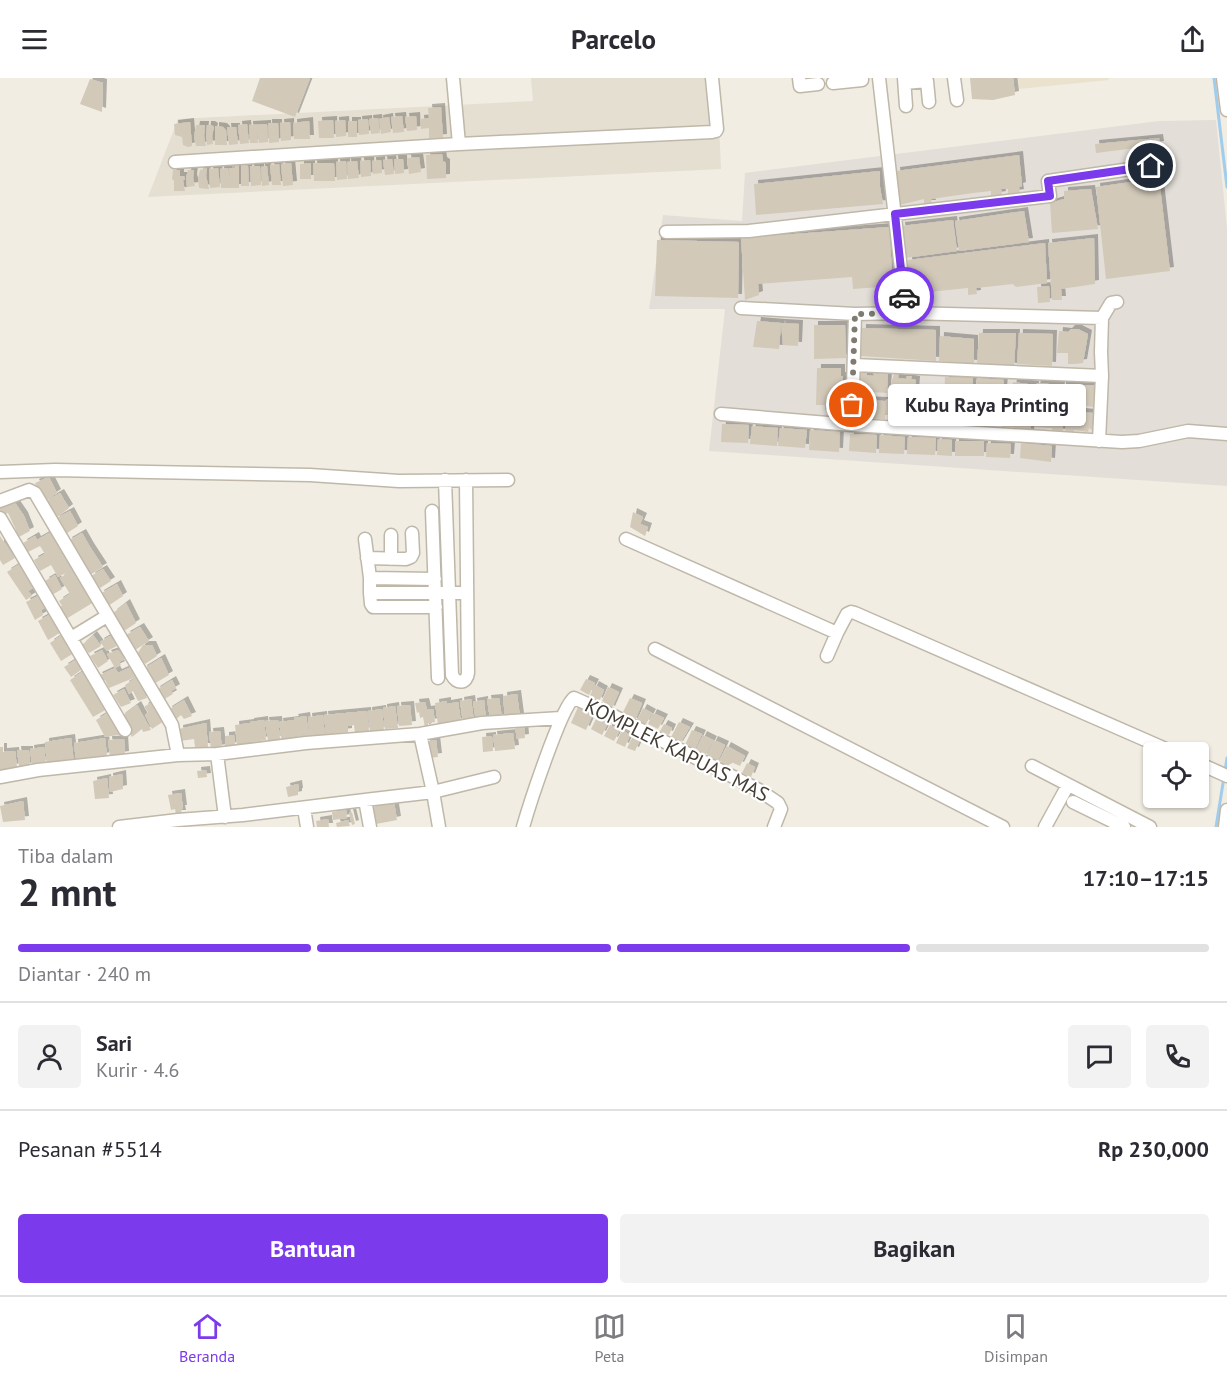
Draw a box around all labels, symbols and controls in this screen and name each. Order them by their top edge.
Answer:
text: Parcelo [571,22,656,56]
icon: menu [18,23,51,56]
icon: share [1176,23,1209,56]
pin [1125,140,1176,191]
icon: home [1134,149,1167,182]
courier [874,267,934,327]
icon: car [888,281,921,314]
pin [826,379,877,430]
callout: Kubu Raya Printing [888,384,1086,426]
icon: bag [835,388,868,421]
text: Kubu Raya Printing [905,392,1069,418]
street label: KOMPLEK KAPUAS MAS [581,692,773,808]
map controls [1143,742,1209,808]
button: locate [1143,742,1209,808]
text: Tiba dalam [18,843,113,869]
text: 17:10–17:15 [1083,864,1209,892]
text: 2 mnt [18,866,116,917]
text: Diantar · 240 m [18,961,151,987]
button: person [18,1025,81,1088]
button: chat [1068,1025,1131,1088]
button: phone [1146,1025,1209,1088]
text: Sari [96,1029,132,1057]
text: Kurir · 4.6 [96,1057,179,1083]
text: Pesanan #5514 [18,1135,162,1163]
text: Rp 230,000 [1098,1135,1209,1163]
button: Bantuan [18,1214,608,1283]
button: Bagikan [620,1214,1209,1283]
tab: Beranda [179,1310,235,1366]
tab: Peta [593,1310,626,1366]
tab: Disimpan [984,1310,1048,1366]

